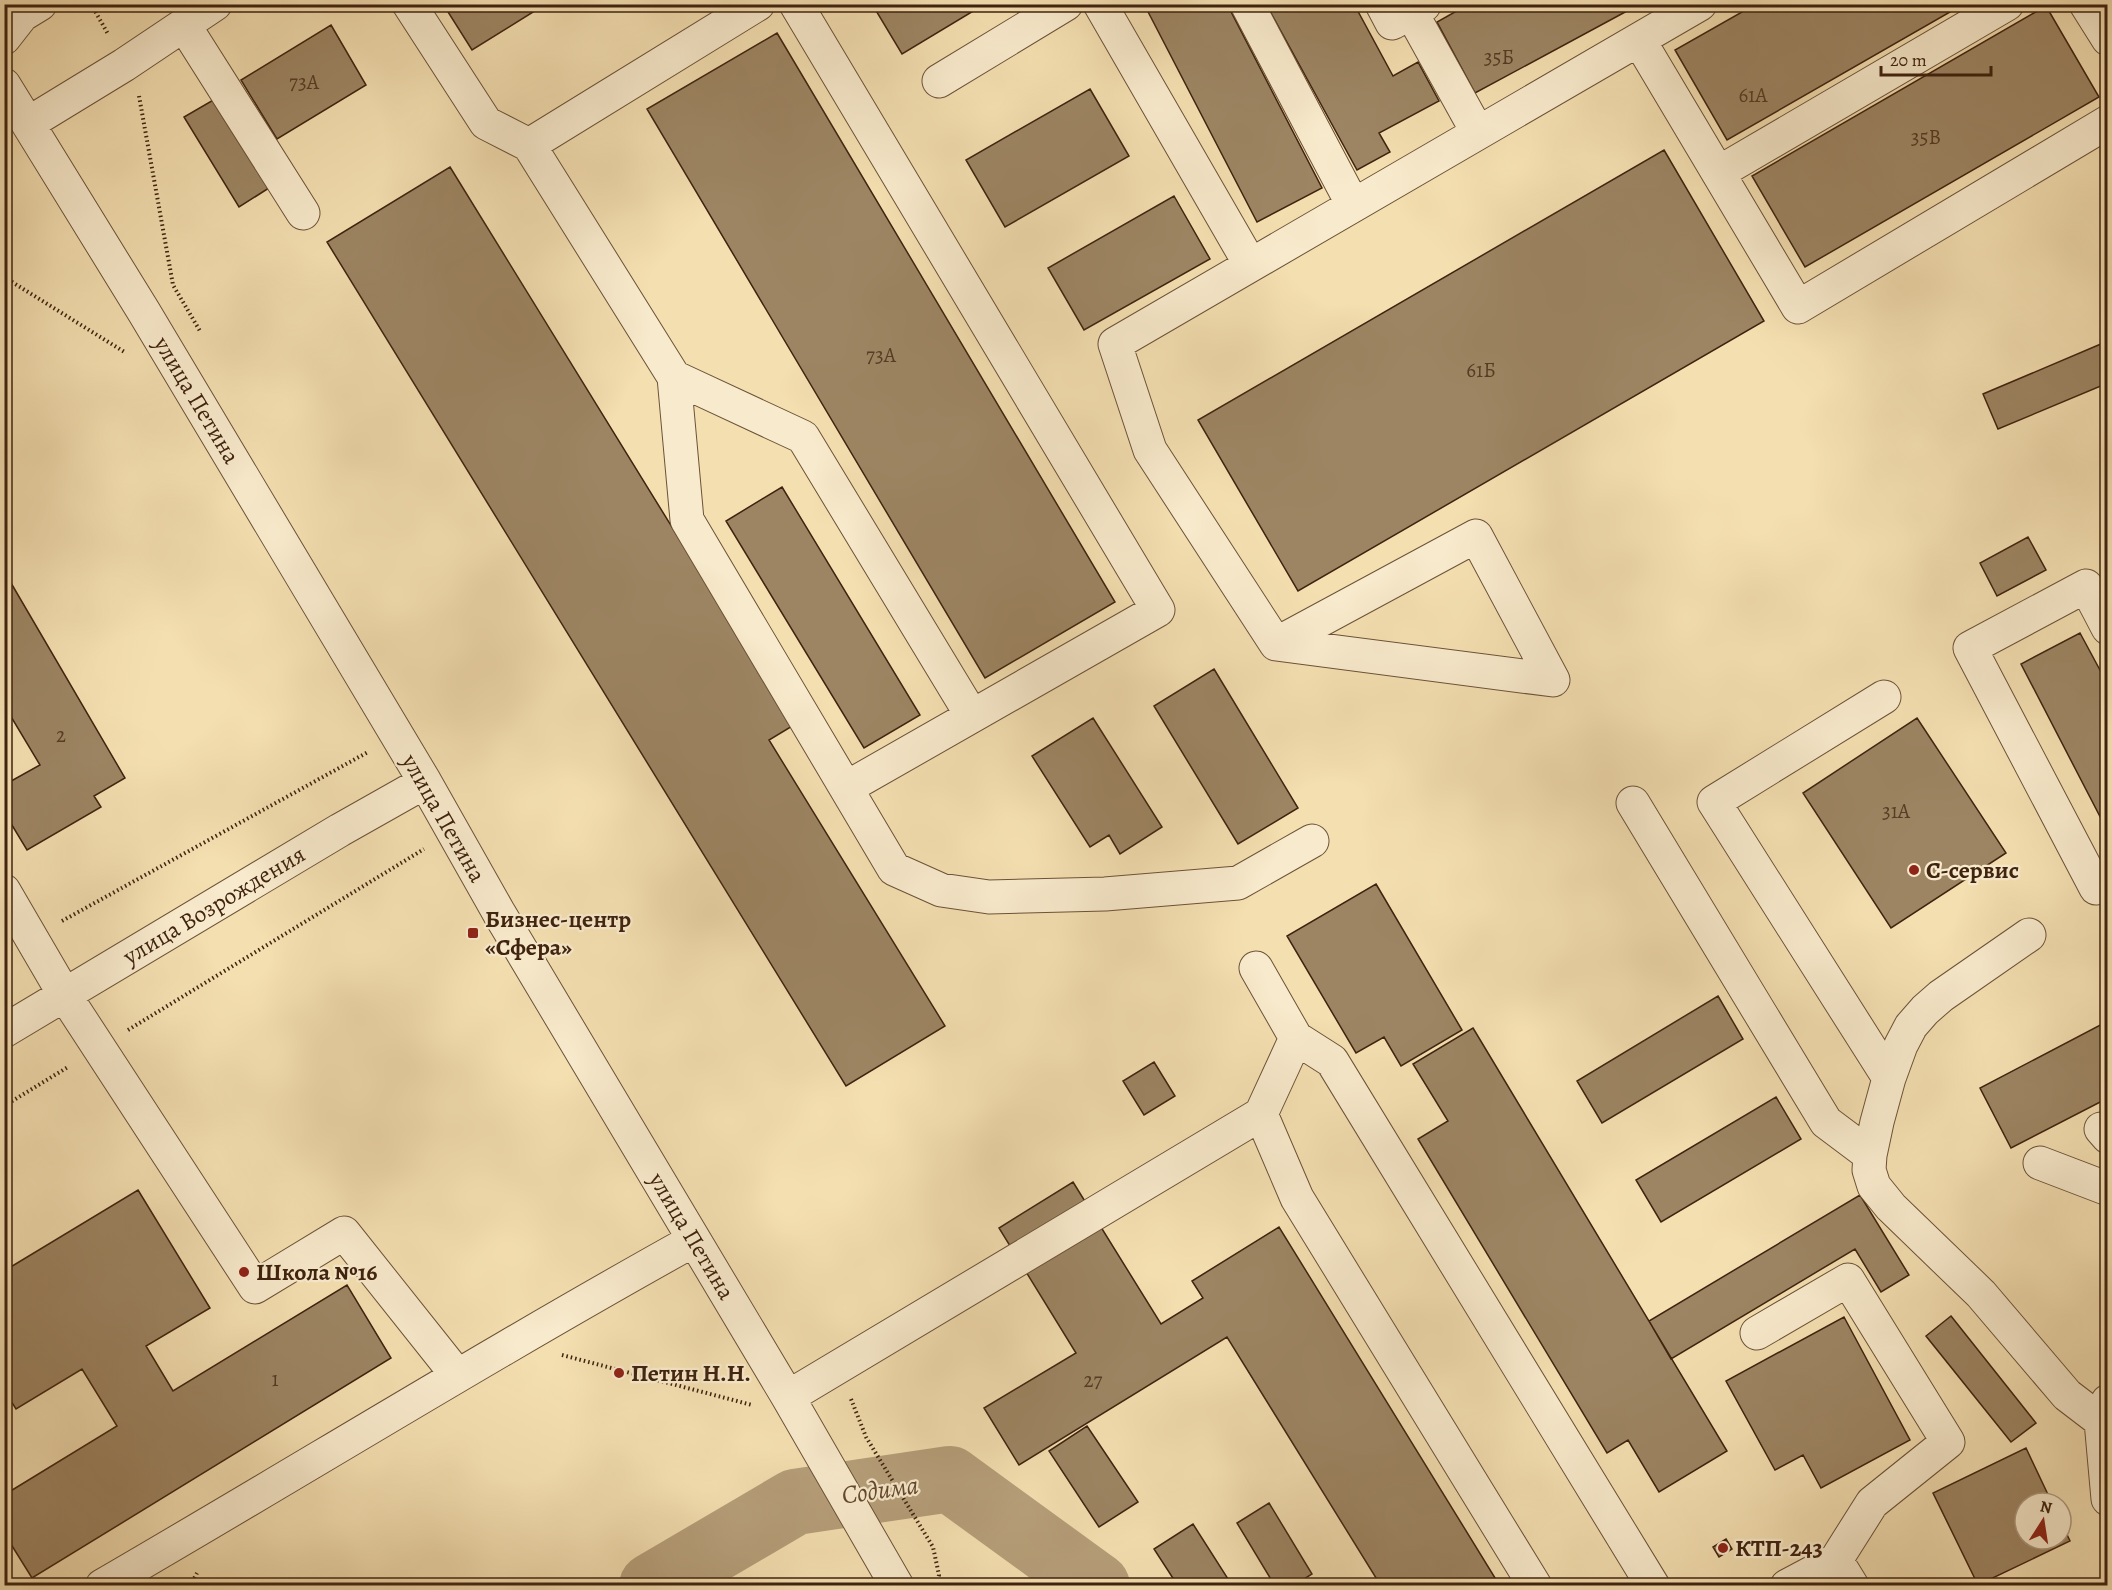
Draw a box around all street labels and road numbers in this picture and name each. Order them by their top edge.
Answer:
street label: улица Петина [146,329,248,470]
street label: улица Петина [394,747,494,888]
street label: улица Возрождения [116,838,311,973]
street label: улица Петина [641,1165,743,1306]

